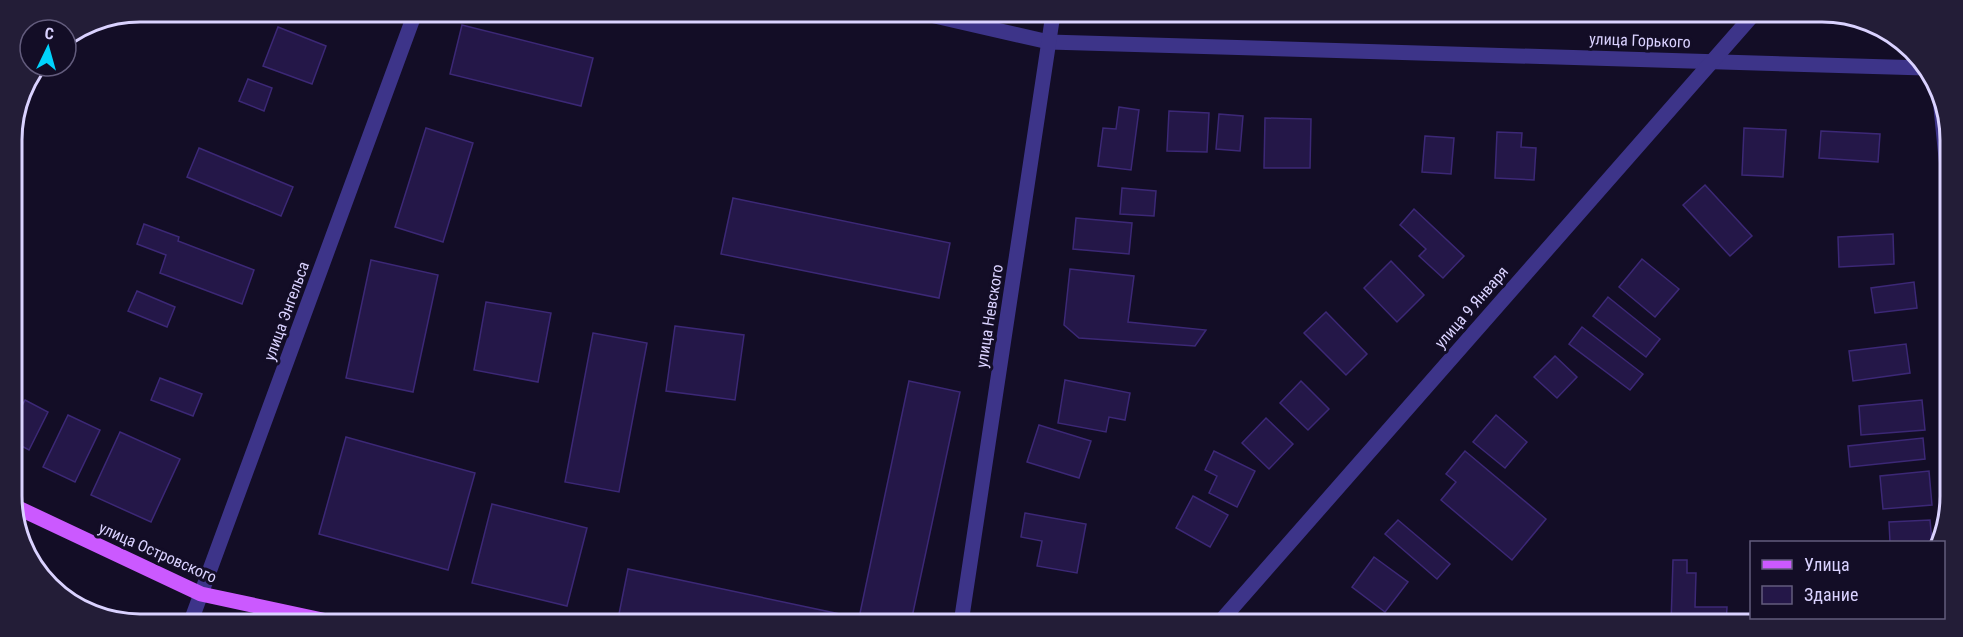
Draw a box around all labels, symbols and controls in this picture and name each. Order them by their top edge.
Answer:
north arrow [18,18,78,78]
text: С [44,24,55,43]
street label: улица Горького [1589,29,1691,52]
street label: улица Энгельса [260,259,313,363]
street label: улица 9 Января [1431,262,1512,352]
street label: улица Невского [972,263,1007,369]
street label: улица Островского [96,518,220,587]
legend [1750,541,1945,619]
text: Улица [1804,554,1850,575]
text: Здание [1804,584,1858,605]

